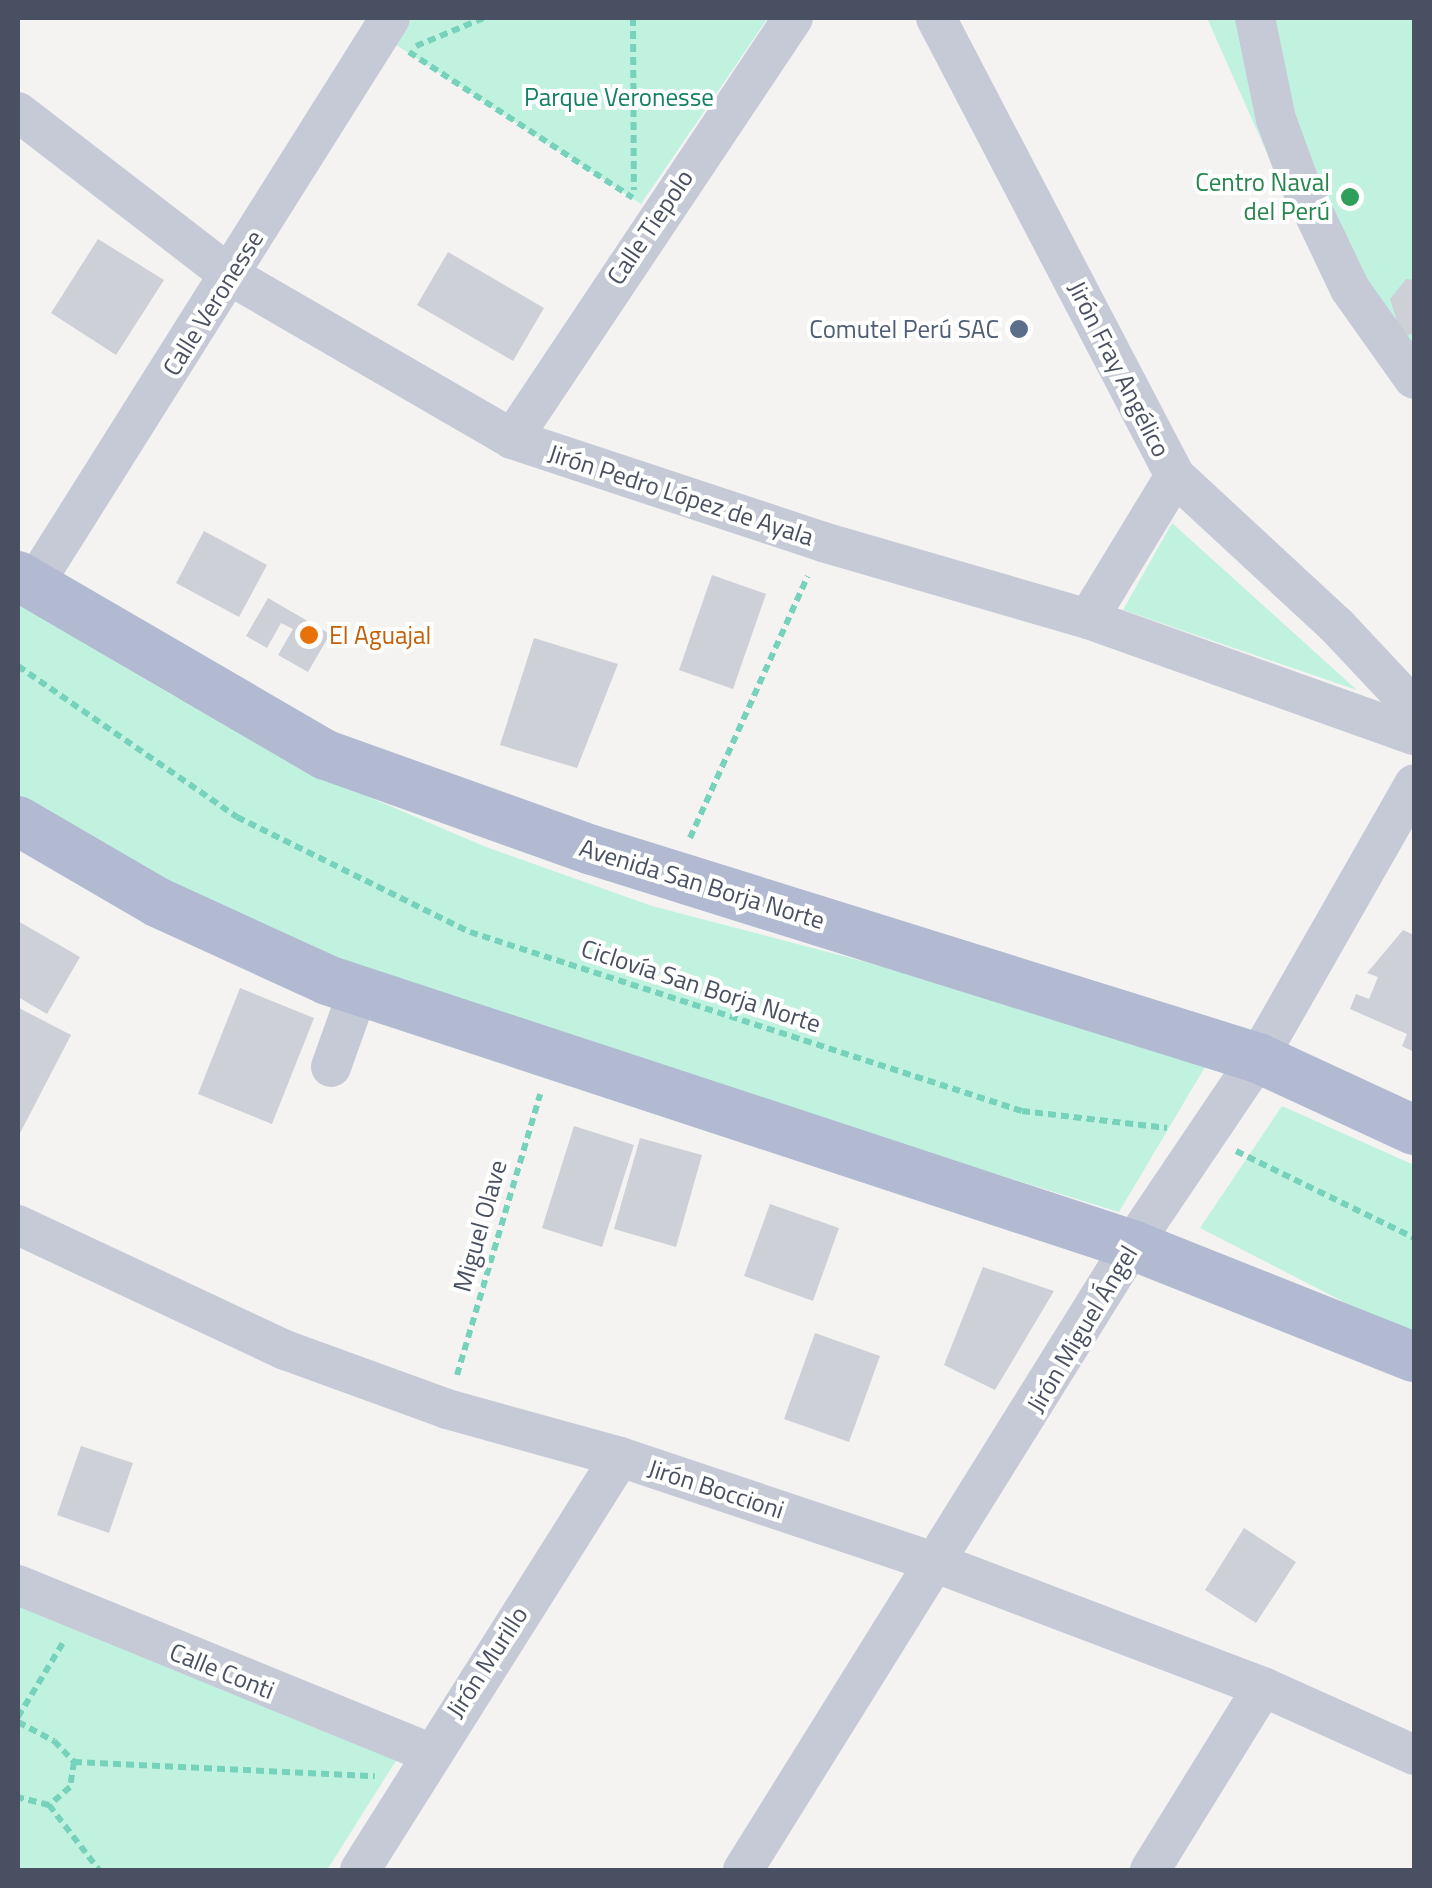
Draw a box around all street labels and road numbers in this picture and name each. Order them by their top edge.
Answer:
street label: Calle Tiepolo [601,164,699,290]
street label: Calle Veronesse [156,225,270,381]
street label: Jirón Fray Angélico [1062,276,1176,462]
street label: Jirón Pedro López de Ayala [545,438,817,552]
street label: Avenida San Borja Norte [576,832,828,936]
street label: Ciclovía San Borja Norte [577,933,825,1039]
street label: Miguel Olave [447,1157,513,1295]
street label: Jirón Miguel Ángel [1020,1240,1144,1418]
street label: Jirón Boccioni [644,1453,788,1525]
street label: Jirón Murillo [440,1601,534,1723]
street label: Calle Conti [165,1636,279,1706]

